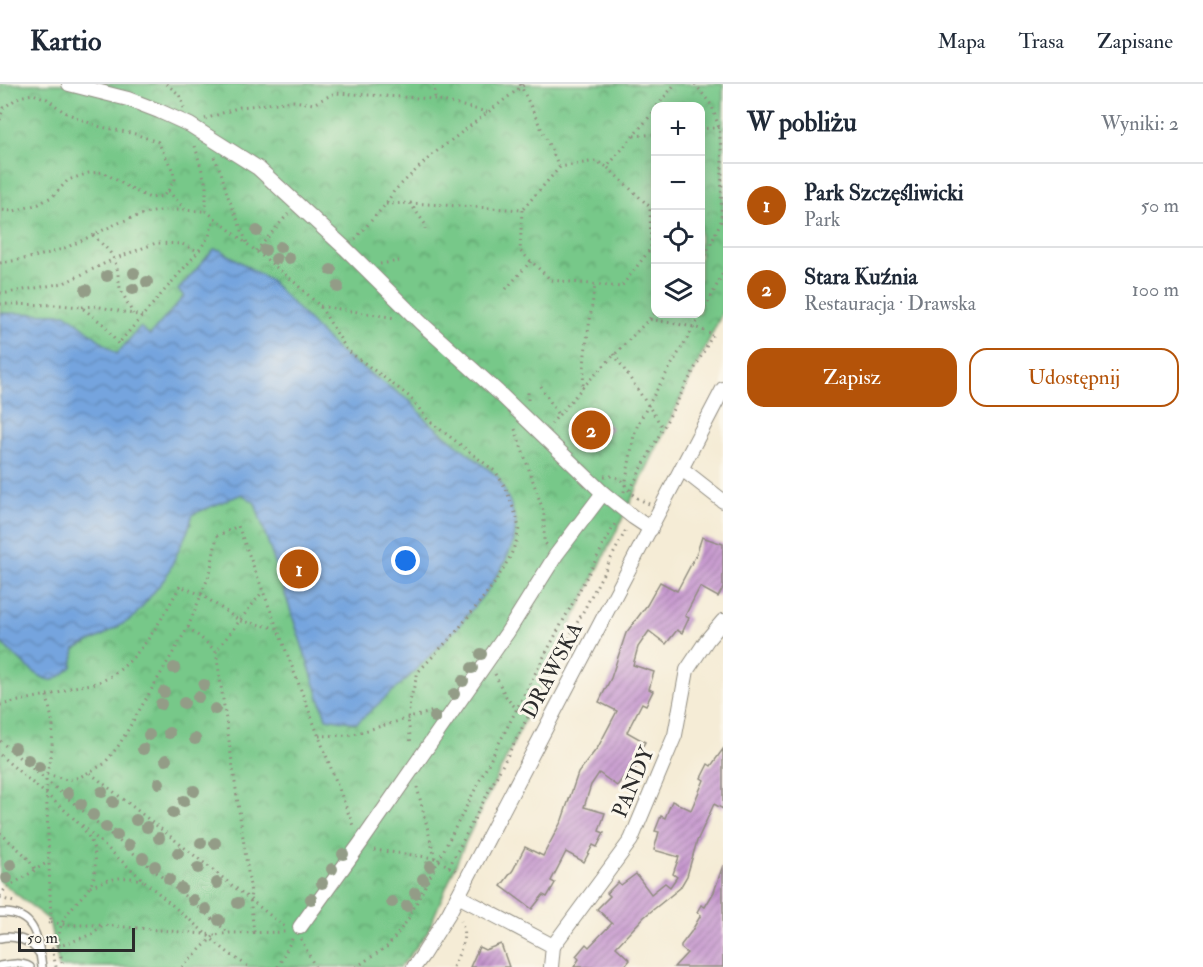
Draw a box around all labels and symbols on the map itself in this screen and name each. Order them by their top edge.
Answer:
pin: 2 [572,408,610,452]
pin: 1 [280,546,318,592]
your location [391,546,420,575]
street label: DRAWSKA [516,618,589,723]
street label: PANDY [606,742,661,822]
scale bar [18,925,135,952]

